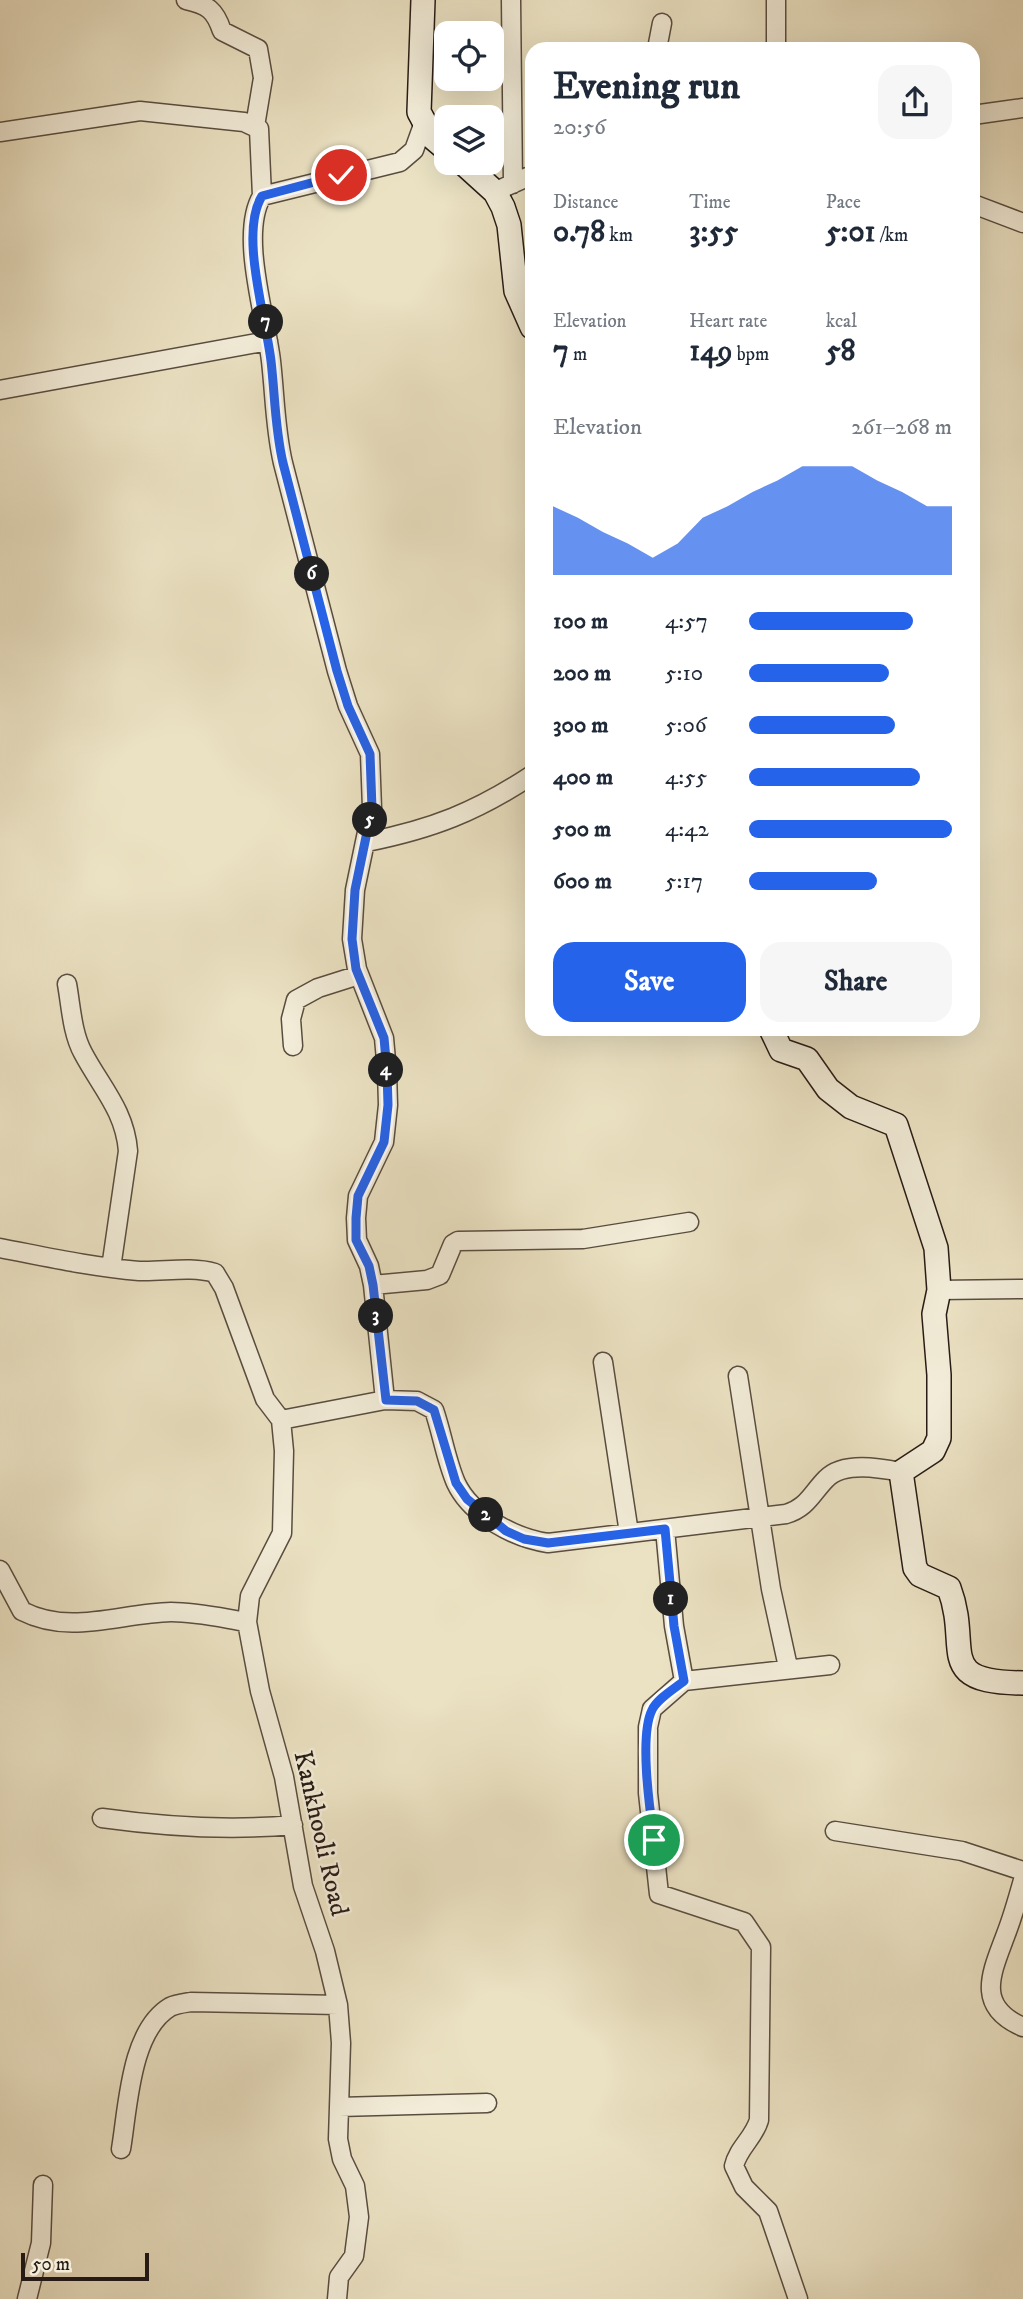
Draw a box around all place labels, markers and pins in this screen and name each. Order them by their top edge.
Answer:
pin [311,145,371,205]
pin: 7 [248,304,284,340]
pin: 6 [294,556,330,592]
pin: 5 [352,802,388,838]
pin: 4 [368,1052,404,1088]
pin: 3 [358,1298,394,1334]
pin: 2 [468,1498,504,1532]
pin: 1 [654,1582,688,1616]
pin [624,1810,684,1870]

